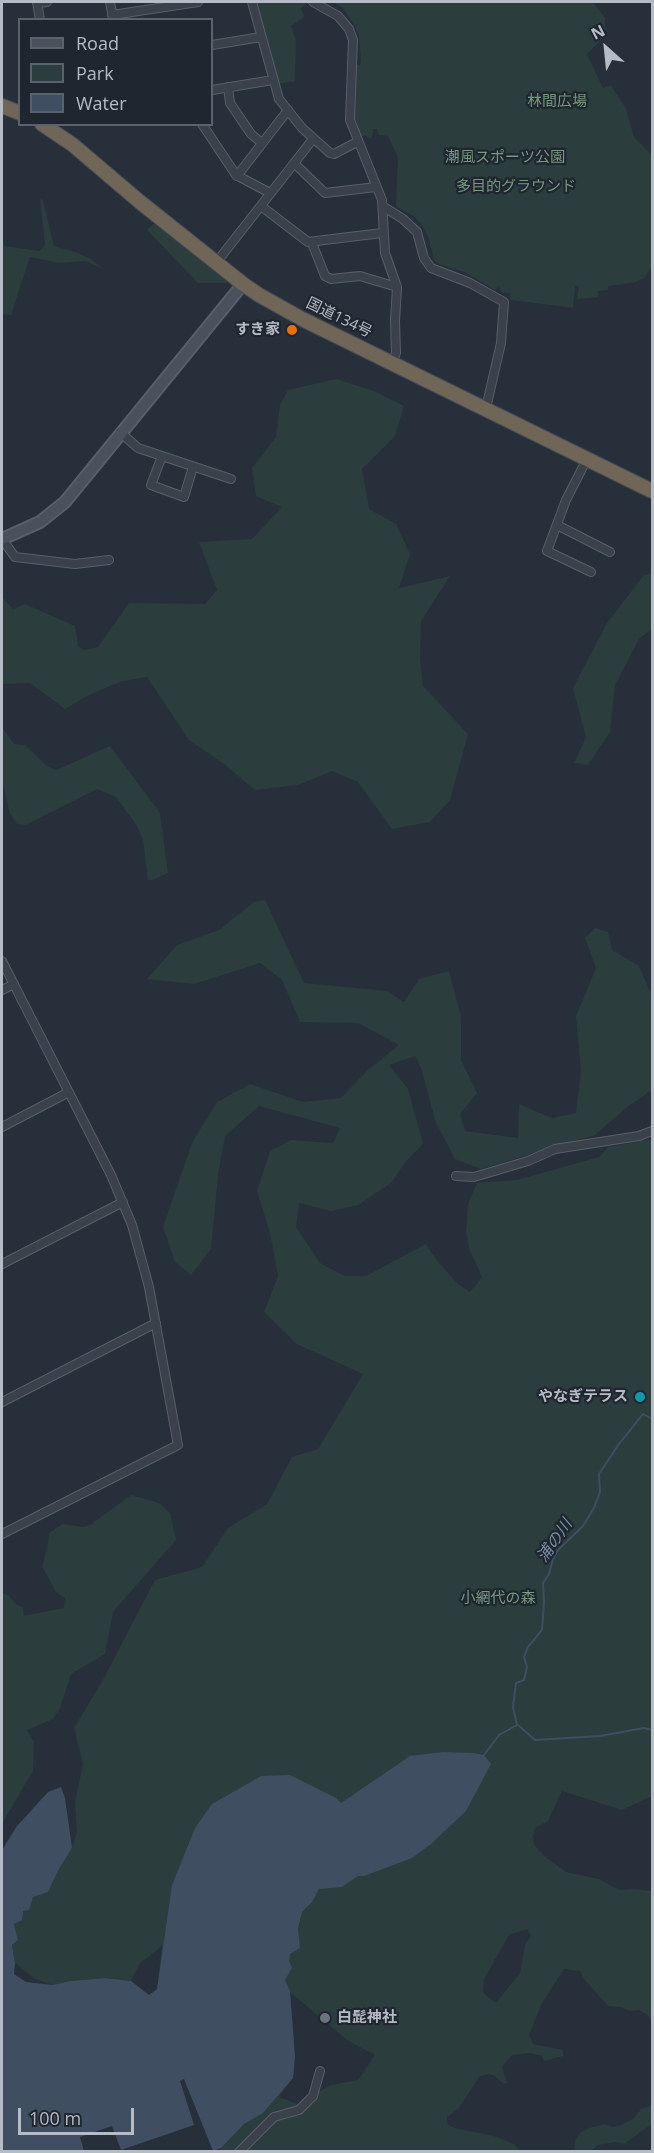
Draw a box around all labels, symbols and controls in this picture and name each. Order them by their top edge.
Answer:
legend [18,18,213,126]
north arrow [576,18,636,78]
text: N [587,19,609,45]
text: Road [76,31,119,55]
text: Park [76,61,114,85]
text: Water [76,91,127,115]
park label: 林間広場 [527,93,587,111]
park label: 潮風スポーツ公園 [445,149,565,167]
park label: 多目的グラウンド [456,178,576,196]
street label: 国道134号 [303,294,375,342]
place label: すき家 [235,321,280,339]
marker: すき家 [285,323,299,337]
place label: やなぎテラス [538,1388,628,1406]
marker: やなぎテラス [633,1390,647,1404]
water label: 浦の川 [533,1516,577,1566]
park label: 小網代の森 [461,1590,535,1608]
place label: 白髭神社 [337,2009,397,2027]
marker: 白髭神社 [318,2011,332,2025]
scale bar [21,2096,136,2134]
text: 100 m [29,2106,81,2130]

